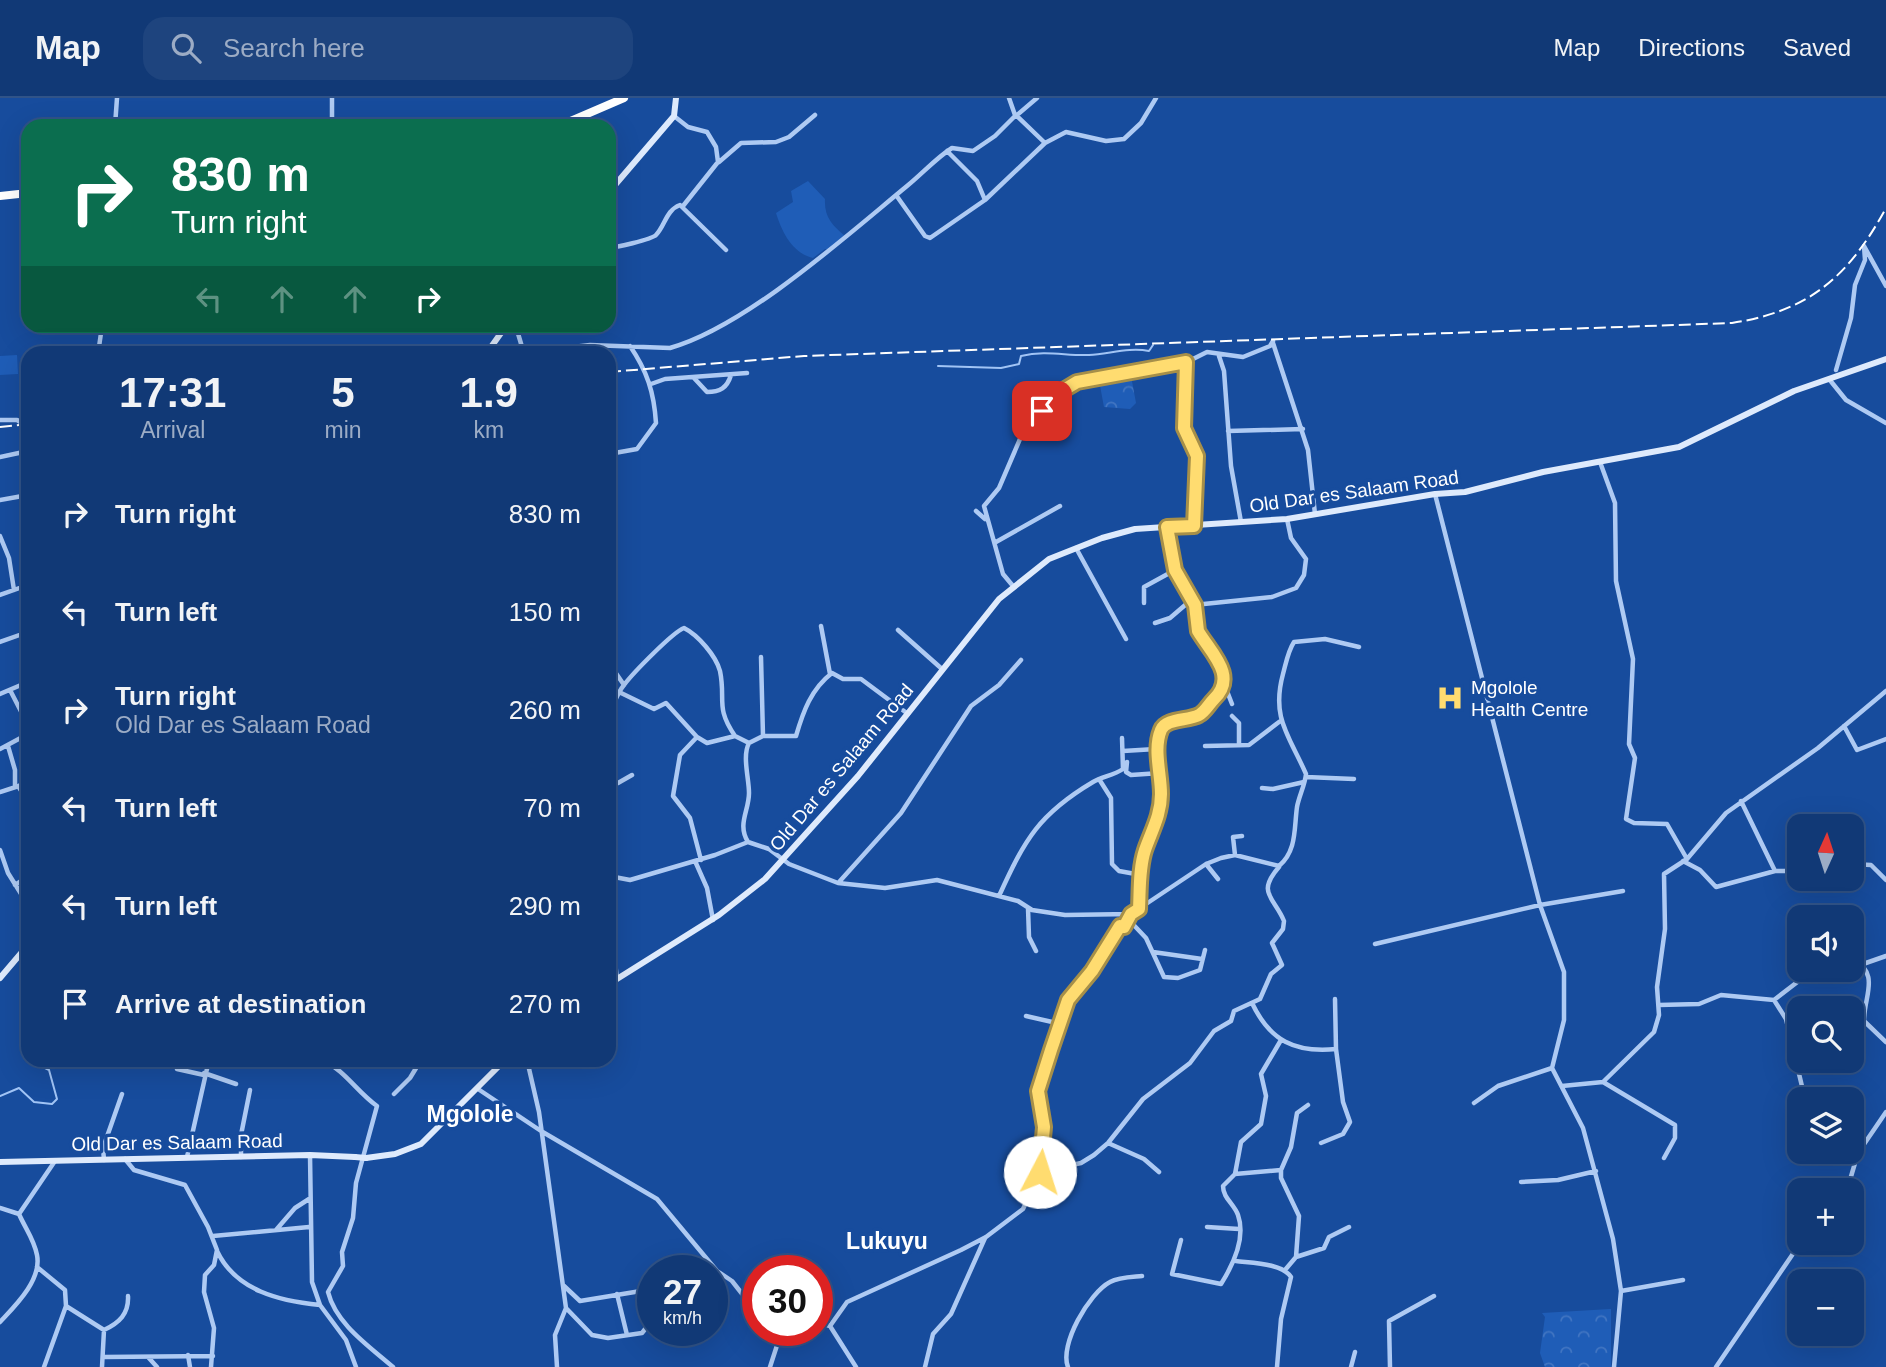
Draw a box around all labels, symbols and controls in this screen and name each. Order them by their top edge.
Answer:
search box [143,17,633,80]
text: Map [35,29,101,66]
icon: search [167,29,205,67]
text: Search here [223,33,365,63]
text: Map [1554,34,1600,61]
text: Directions [1638,34,1745,61]
text: Saved [1783,34,1851,61]
icon: right [56,147,147,238]
text: 830 m [171,147,310,201]
text: Turn right [171,204,307,240]
icon: left [190,280,228,318]
icon: ahead [263,280,301,318]
icon: ahead [336,280,374,318]
icon: right [409,280,447,318]
text: 17:31 [119,369,226,416]
text: 5 [331,369,355,416]
text: 1.9 [460,369,518,416]
pin [1012,381,1072,441]
icon: arrive [1023,392,1061,430]
text: Arrival [140,417,205,443]
text: min [324,417,362,443]
text: km [473,417,504,443]
street label: Old Dar es Salaam Road [1248,466,1460,517]
icon: right [56,495,94,533]
text: Turn right [115,499,236,529]
text: 830 m [509,499,581,529]
icon: left [56,593,94,631]
text: Turn left [115,597,217,627]
text: 150 m [509,597,581,627]
place label: Mgolole Health Centre [1471,677,1588,720]
street label: Old Dar es Salaam Road [765,680,917,855]
text: Turn right [115,681,236,711]
hospital icon: Mgolole Health Centre [1435,683,1465,713]
icon: right [56,691,94,729]
text: 260 m [509,695,581,725]
text: Old Dar es Salaam Road [115,712,371,738]
icon: left [56,789,94,827]
text: Turn left [115,793,217,823]
text: 70 m [523,793,581,823]
north arrow [1787,814,1864,891]
map controls [1787,814,1864,1346]
icon: left [56,887,94,925]
text: Turn left [115,891,217,921]
text: 290 m [509,891,581,921]
button: sound [1787,905,1864,982]
icon: arrive [56,985,94,1023]
text: Arrive at destination [115,989,366,1019]
text: 270 m [509,989,581,1019]
button: search [1787,996,1864,1073]
button: layers [1787,1087,1864,1164]
district label: Mgolole [427,1101,513,1127]
street label: Old Dar es Salaam Road [71,1130,283,1155]
position arrow [1003,1135,1077,1209]
button: + [1787,1178,1864,1255]
district label: Lukuyu [846,1228,928,1254]
speed limit sign: 30 [742,1255,833,1346]
button: − [1787,1269,1864,1346]
text: 27 [663,1272,702,1311]
text: km/h [663,1308,702,1328]

